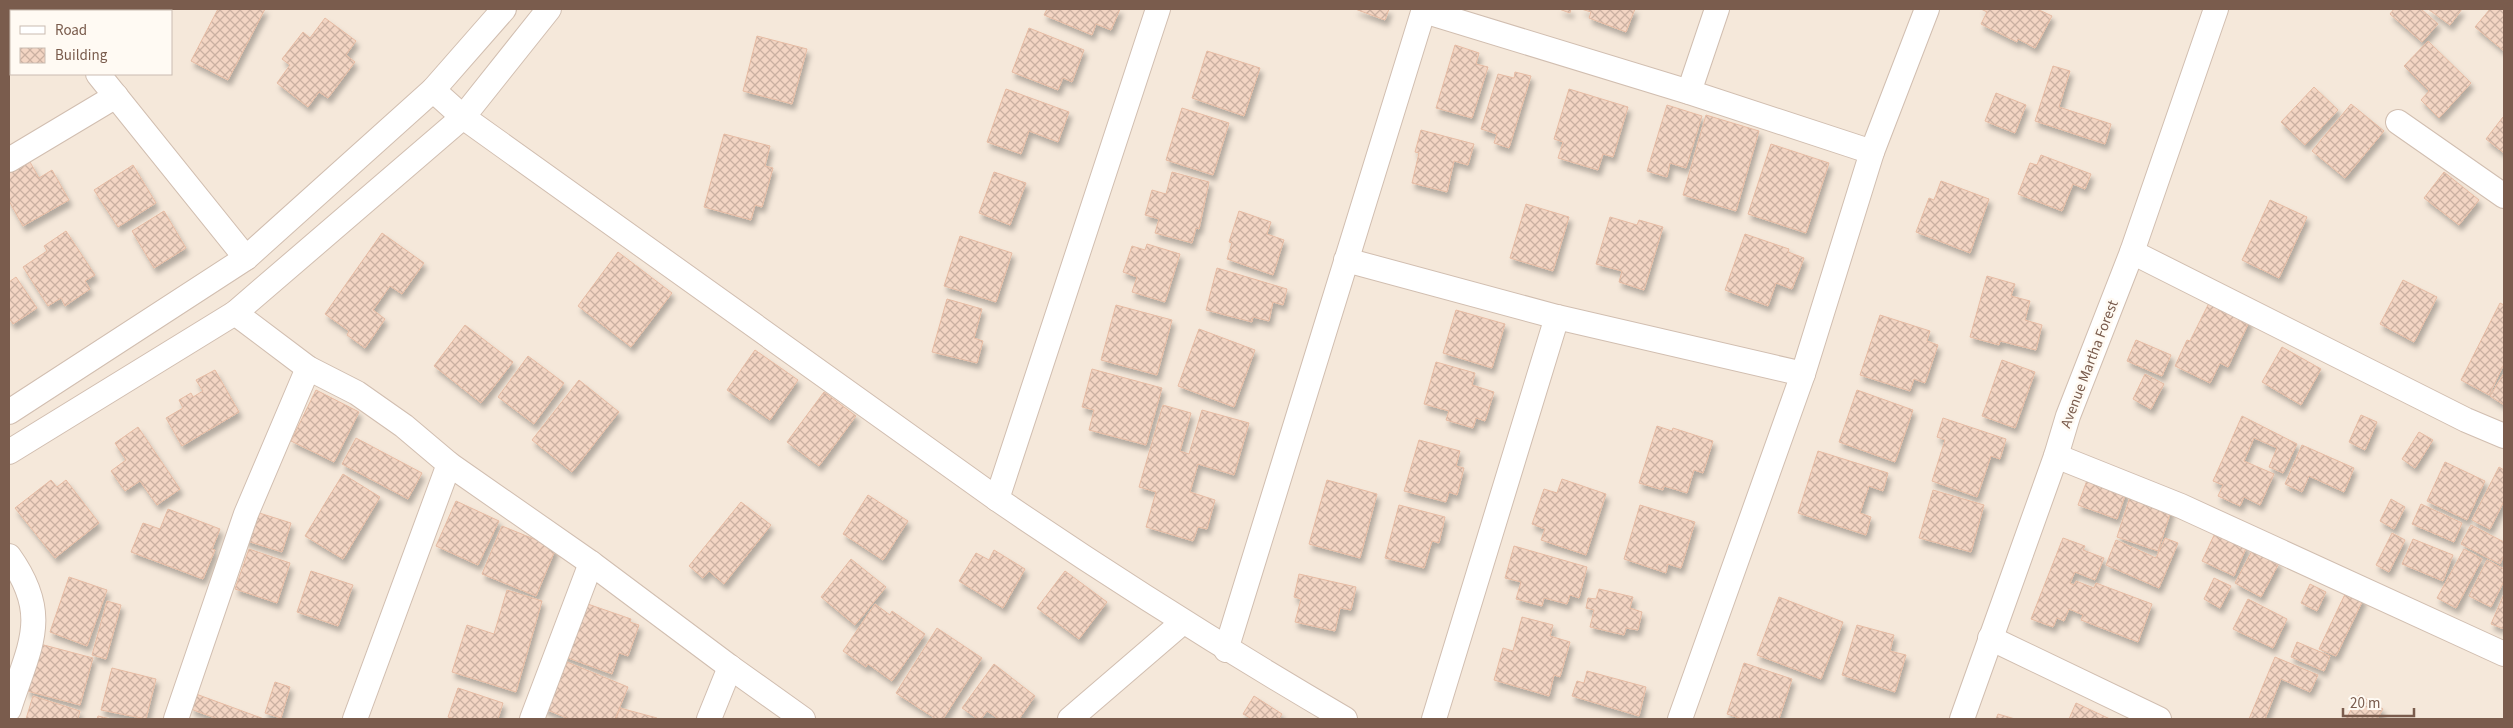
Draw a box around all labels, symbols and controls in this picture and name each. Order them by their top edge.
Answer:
legend [10,10,172,75]
text: Road [55,20,87,41]
text: Building [55,45,108,66]
street label: Avenue Martha Forest [2055,297,2124,431]
scale bar [2343,686,2414,718]
text: 20 m [2350,693,2380,714]

